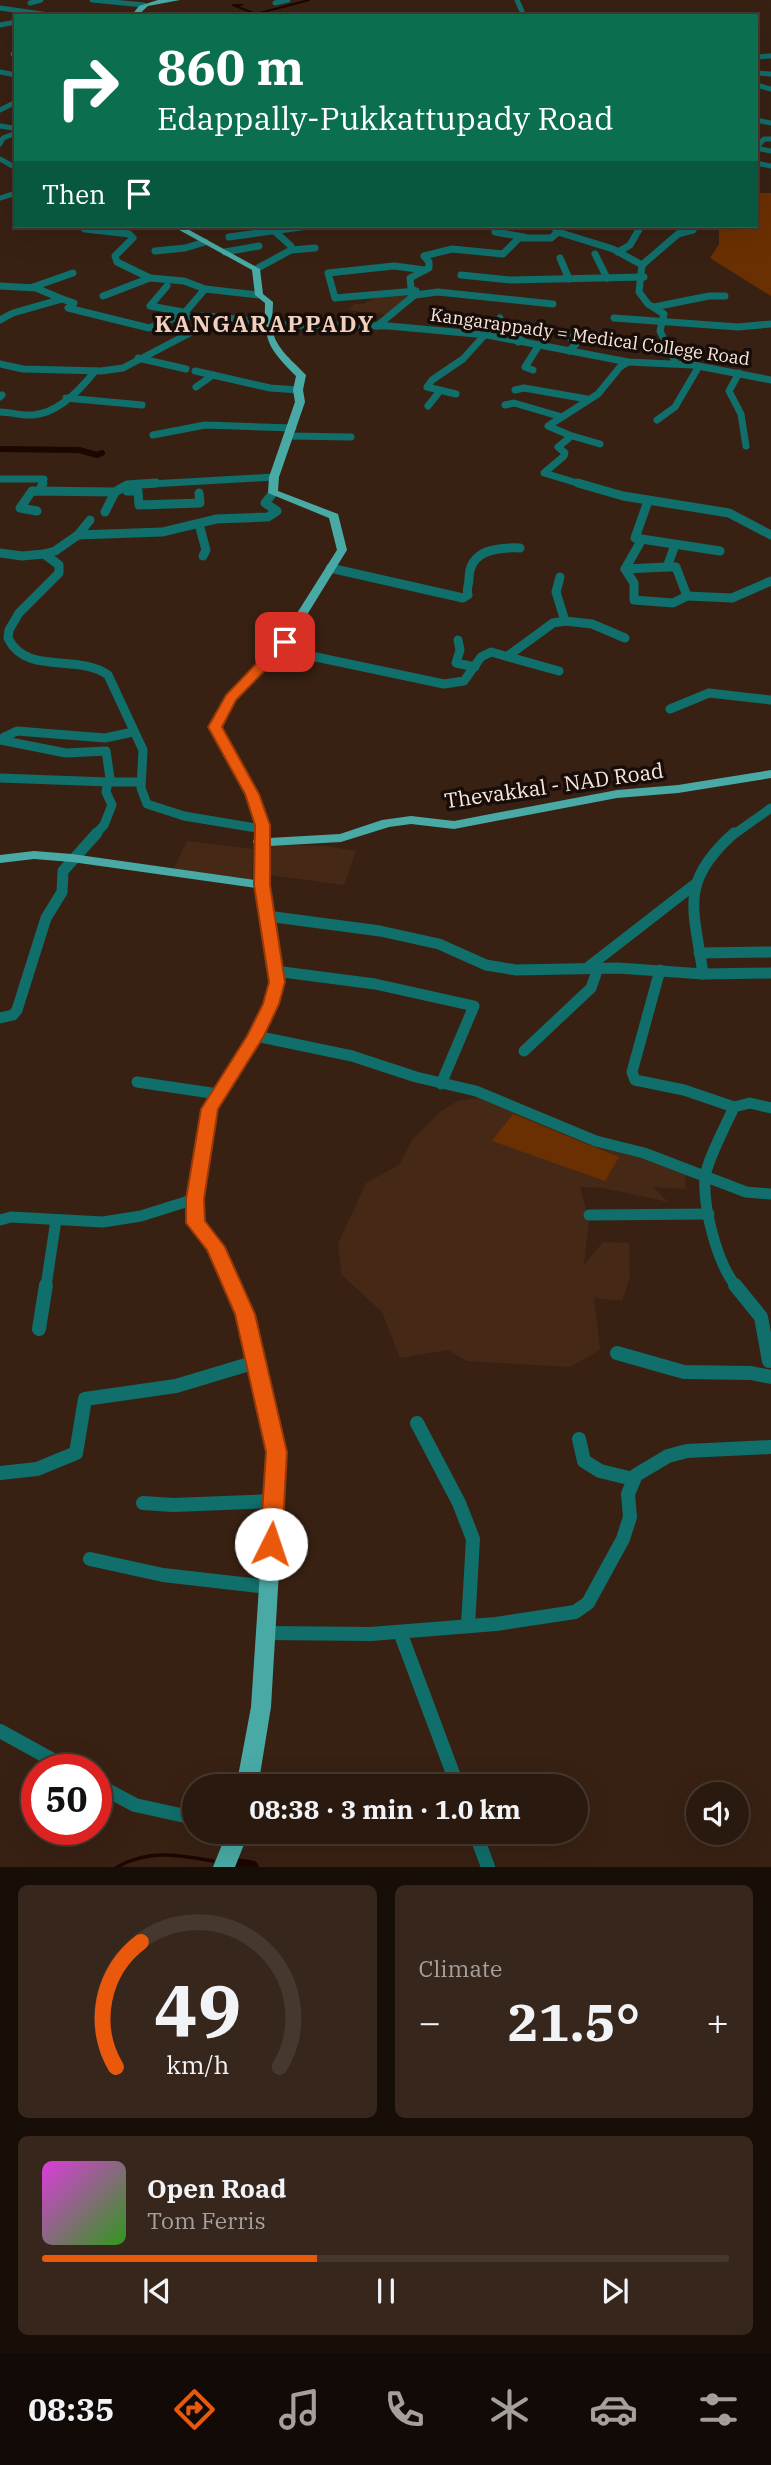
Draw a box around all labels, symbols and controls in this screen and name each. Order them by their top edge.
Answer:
text: 860 m [157,35,304,98]
icon: right [42,42,133,133]
text: Edappally-Pukkattupady Road [157,97,614,139]
icon: arrive [120,175,158,213]
text: Then [42,177,106,211]
street label: Kangarappady = Medical College Road [429,303,751,370]
district label: KANGARAPPADY [154,308,376,338]
pin [255,612,315,672]
icon: arrive [266,623,304,661]
street label: Thevakkal - NAD Road [442,756,665,814]
position arrow [234,1507,308,1581]
speed limit sign: 50 [21,1754,112,1845]
map controls [686,1782,749,1845]
button: sound [686,1782,749,1845]
text: 08:38 · 3 min · 1.0 km [249,1792,521,1826]
text: Climate [419,1953,502,1983]
text: 49 [154,1963,241,2058]
text: 21.5° [507,1988,640,2055]
text: − [419,1997,441,2046]
text: + [706,1997,729,2046]
text: km/h [166,2048,229,2081]
text: Open Road [147,2171,286,2205]
text: Tom Ferris [147,2205,266,2235]
icon: previous [138,2272,176,2310]
icon: pause [367,2272,405,2310]
icon: next [596,2272,634,2310]
icon: directions [170,2385,219,2434]
icon: music [275,2385,324,2434]
icon: phone [380,2385,429,2434]
icon: climate [485,2385,534,2434]
icon: car [589,2385,638,2434]
icon: filters [694,2385,743,2434]
text: 08:35 [28,2388,114,2430]

